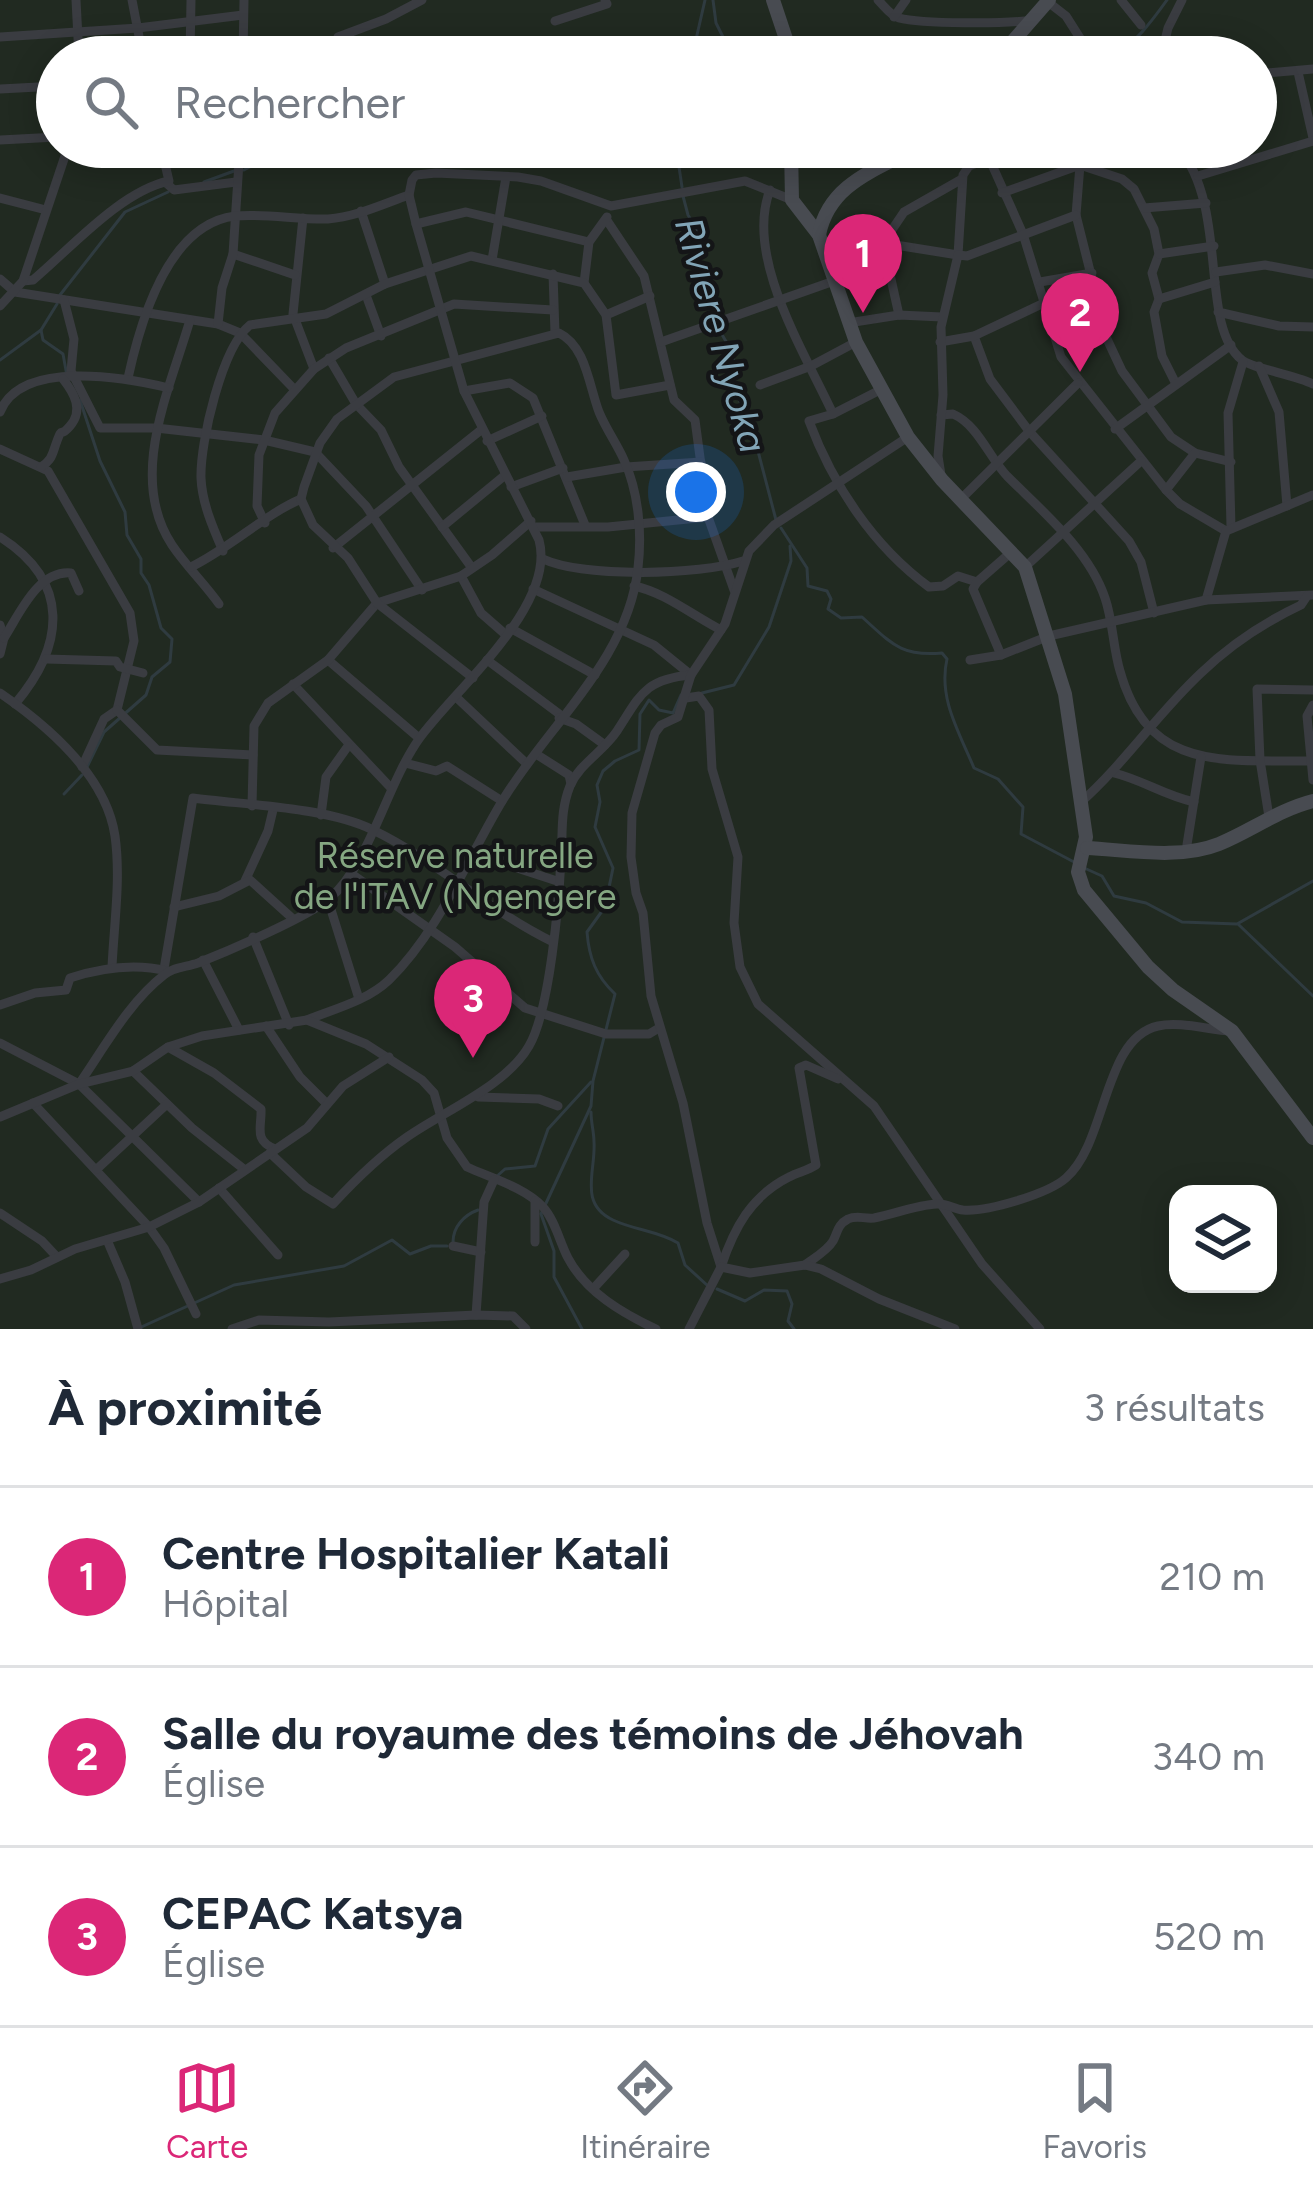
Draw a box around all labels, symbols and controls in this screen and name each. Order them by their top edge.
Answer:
search box [36,36,1277,168]
icon: search [78,69,144,135]
text: Rechercher [174,75,405,129]
water label: Riviere Nyoka [665,212,777,458]
pin: 1 [824,214,902,313]
pin: 2 [1041,273,1119,372]
your location [666,462,726,522]
park label: Réserve naturelle de l'ITAV (Ngengere [294,834,616,918]
pin: 3 [434,959,512,1058]
map controls [1169,1185,1277,1293]
button: layers [1169,1185,1277,1293]
text: À proximité [48,1377,322,1438]
text: 3 résultats [1084,1384,1265,1431]
text: Centre Hospitalier Katali [162,1526,670,1580]
text: 1 [79,1553,95,1600]
text: 210 m [1159,1553,1265,1600]
text: Hôpital [162,1580,289,1627]
text: Salle du royaume des témoins de Jéhovah [162,1706,1024,1760]
text: 2 [76,1733,98,1780]
text: 340 m [1152,1733,1265,1780]
text: Église [162,1760,265,1807]
text: CEPAC Katsya [162,1886,463,1940]
text: 3 [76,1913,98,1960]
text: 520 m [1153,1913,1265,1960]
text: Église [162,1940,265,1987]
tab: Carte [166,2055,248,2166]
tab: Itinéraire [580,2055,711,2166]
tab: Favoris [1043,2055,1147,2166]

